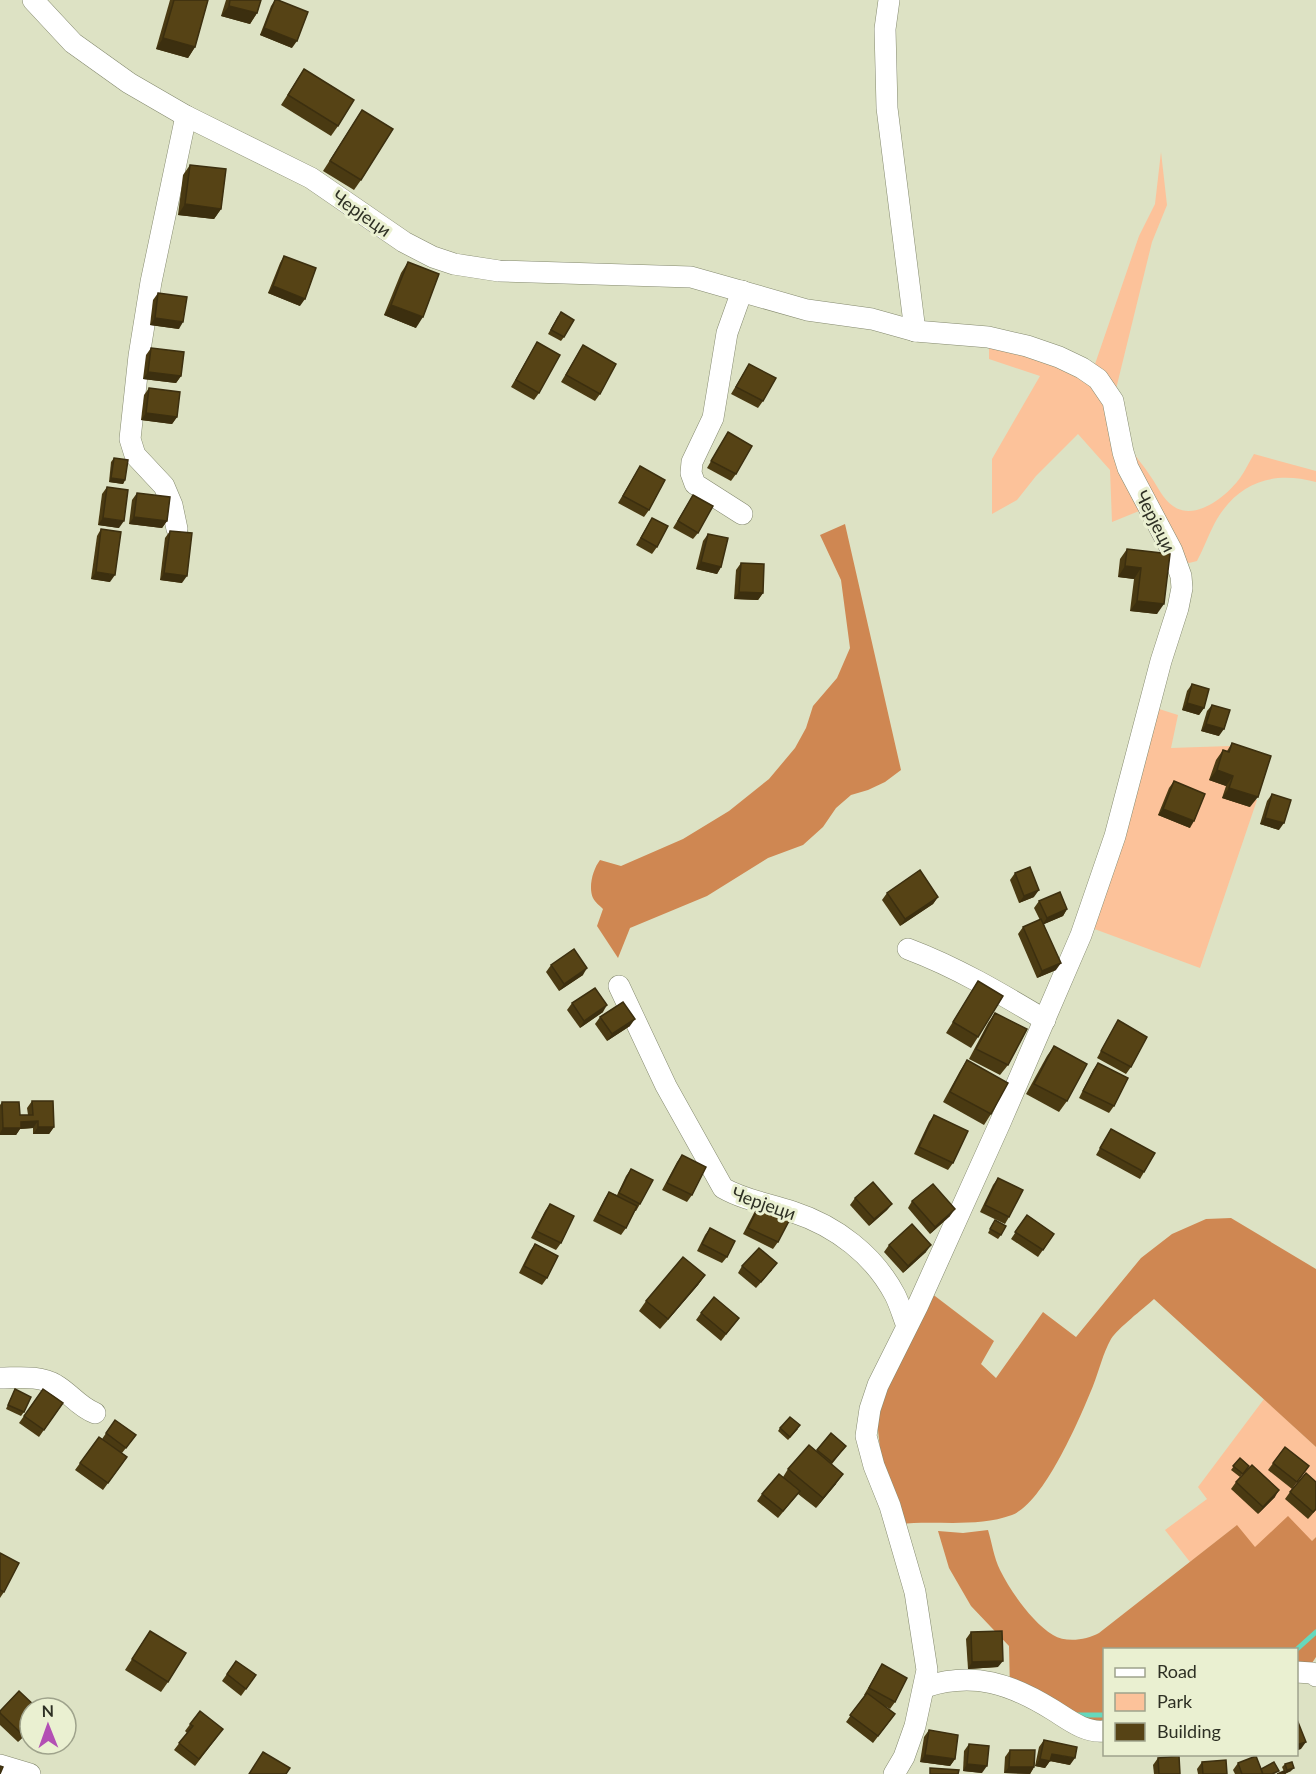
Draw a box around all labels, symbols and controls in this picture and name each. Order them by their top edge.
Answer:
street label: Черјеци [329,185,395,241]
street label: Черјеци [1131,486,1181,556]
street label: Черјеци [729,1182,799,1224]
legend [1103,1648,1298,1756]
text: Road [1157,1660,1197,1682]
text: Park [1157,1690,1193,1712]
north arrow [18,1696,78,1756]
text: N [41,1701,54,1720]
text: Building [1157,1720,1221,1742]

